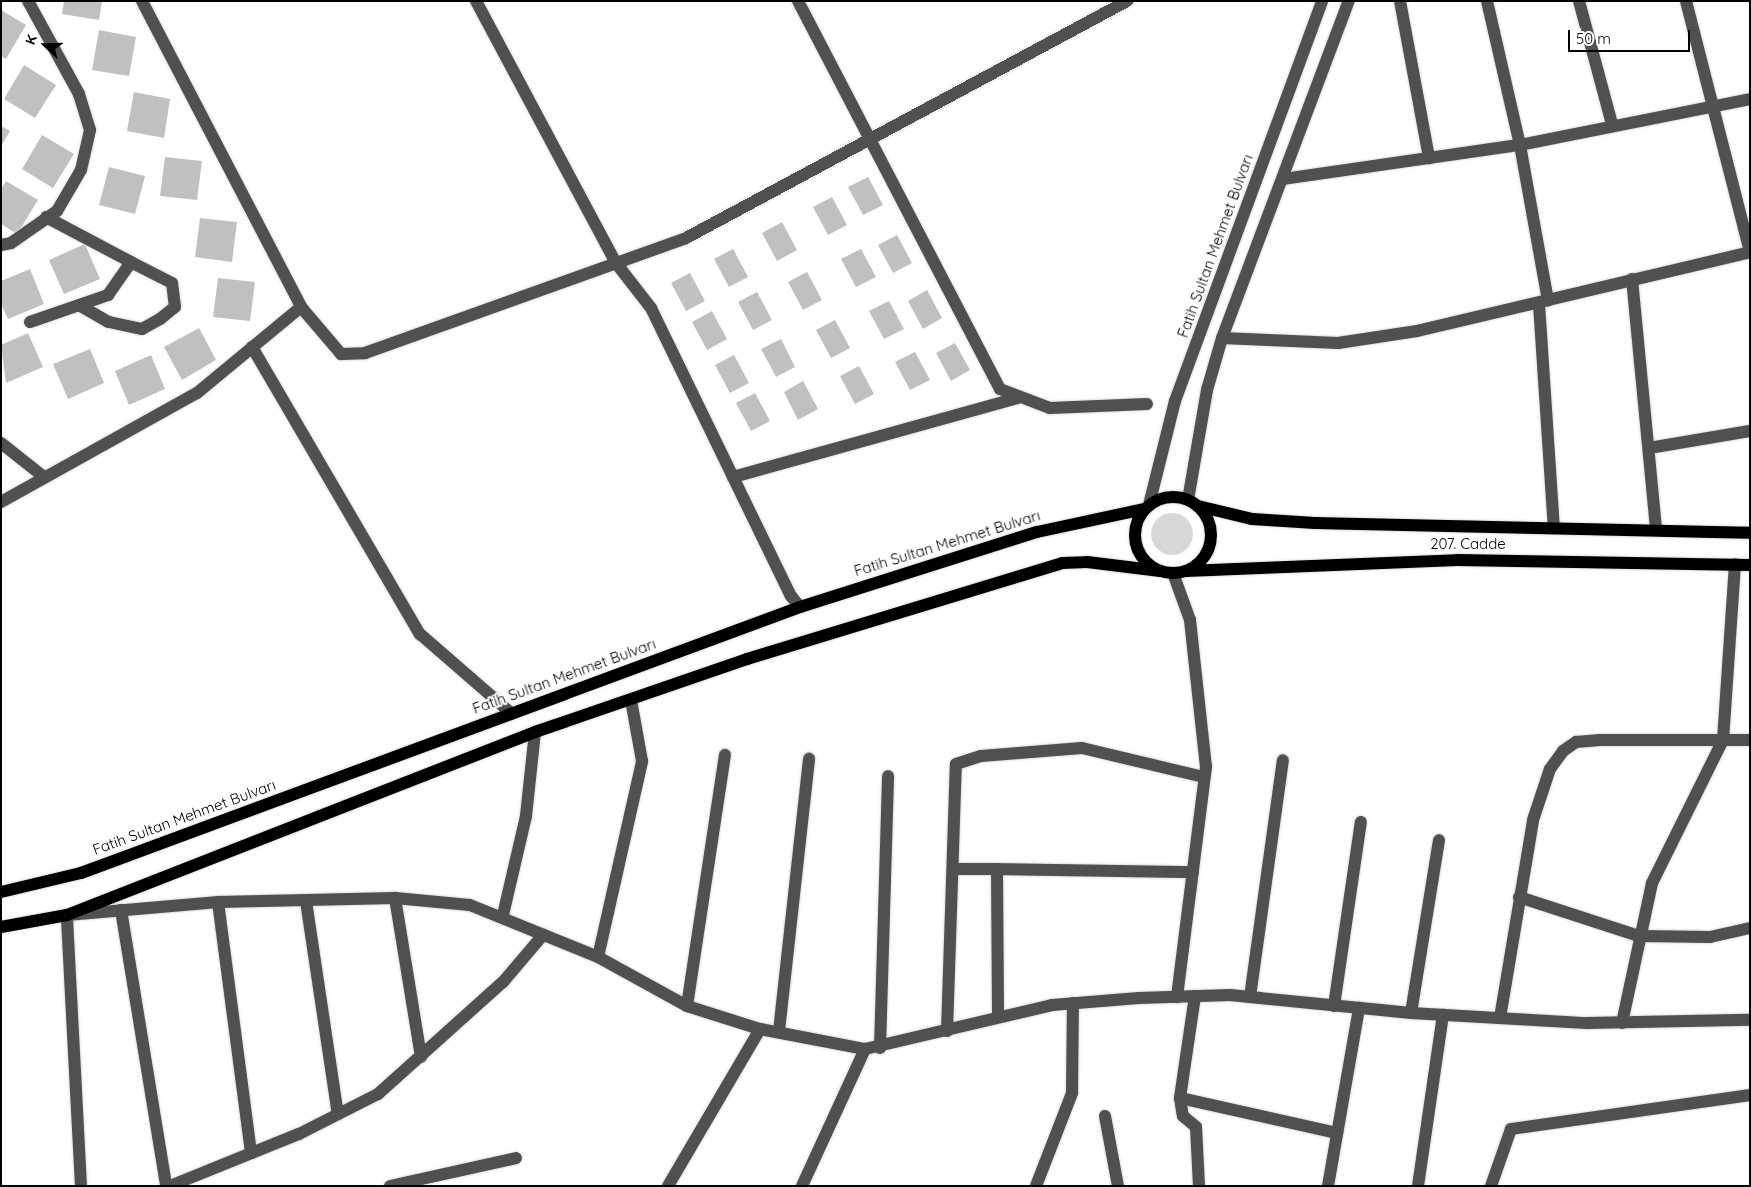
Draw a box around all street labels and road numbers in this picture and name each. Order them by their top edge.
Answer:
street label: Fatih Sultan Mehmet Bulvarı [1173,152,1257,340]
street label: Fatih Sultan Mehmet Bulvarı [852,506,1042,580]
street label: 207. Cadde [1430,535,1506,553]
street label: Fatih Sultan Mehmet Bulvarı [470,634,658,718]
street label: Fatih Sultan Mehmet Bulvarı [90,775,278,859]

